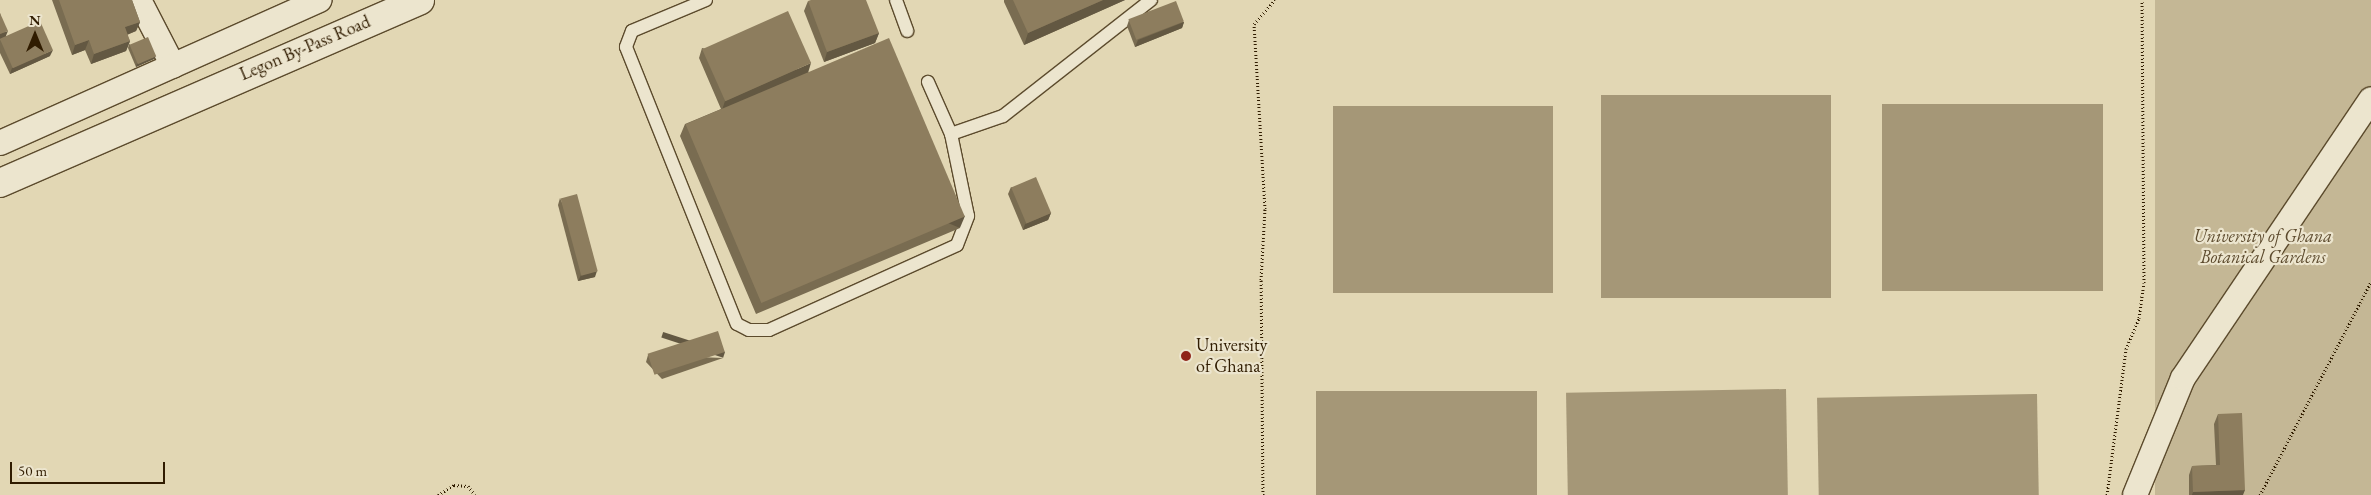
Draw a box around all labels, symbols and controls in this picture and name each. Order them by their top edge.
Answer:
north arrow [10,10,60,60]
text: N [29,11,41,29]
street label: Legon By-Pass Road [236,11,374,85]
park label: University of Ghana Botanical Gardens [2194,226,2332,268]
place label: University of Ghana [1196,335,1267,378]
marker: University of Ghana [1180,350,1192,362]
scale bar [12,452,168,484]
text: 50 m [18,461,47,480]

